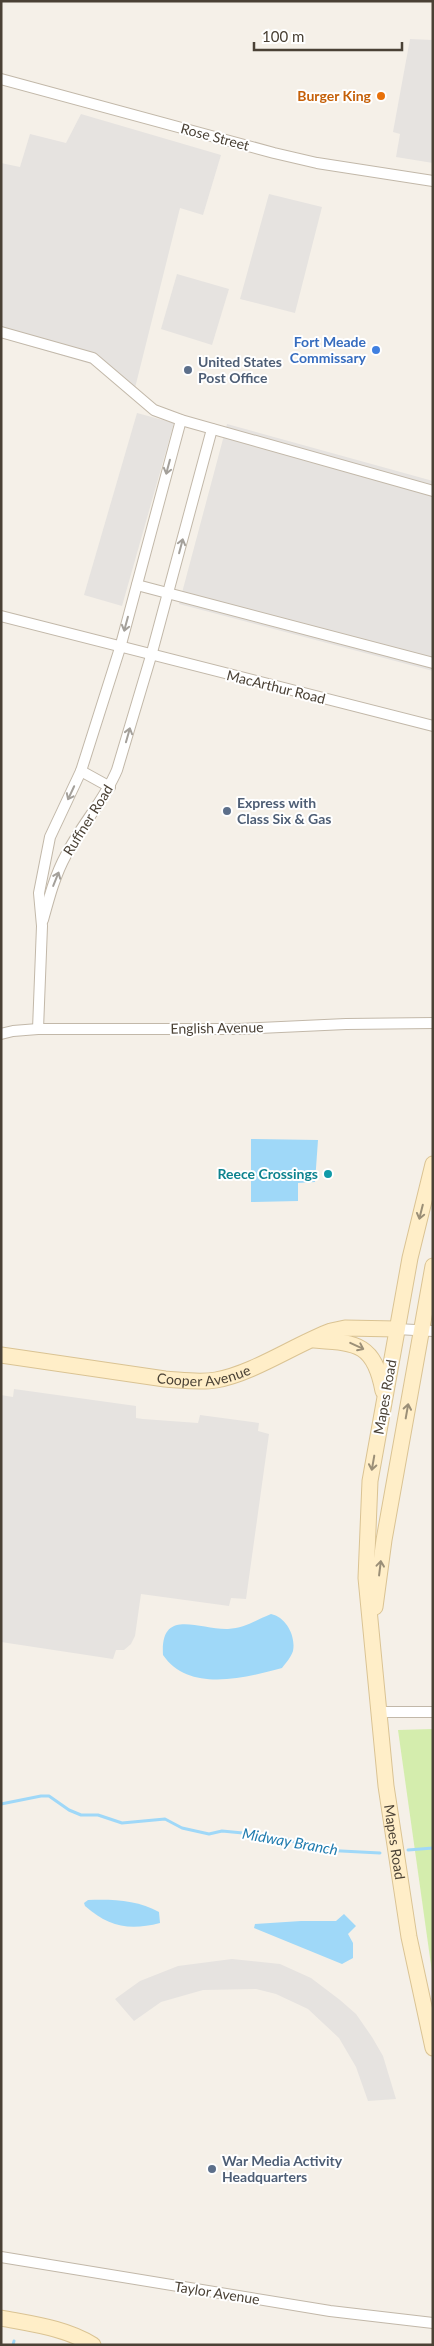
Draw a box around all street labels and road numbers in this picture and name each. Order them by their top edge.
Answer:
street label: Rose Street [179,119,251,154]
street label: MacArthur Road [225,666,327,707]
street label: Ruffner Road [59,781,116,858]
street label: English Avenue [170,1018,264,1037]
street label: Mapes Road [370,1358,399,1436]
street label: Cooper Avenue [156,1361,253,1389]
street label: Mapes Road [381,1803,409,1881]
street label: Taylor Avenue [173,2277,261,2308]

